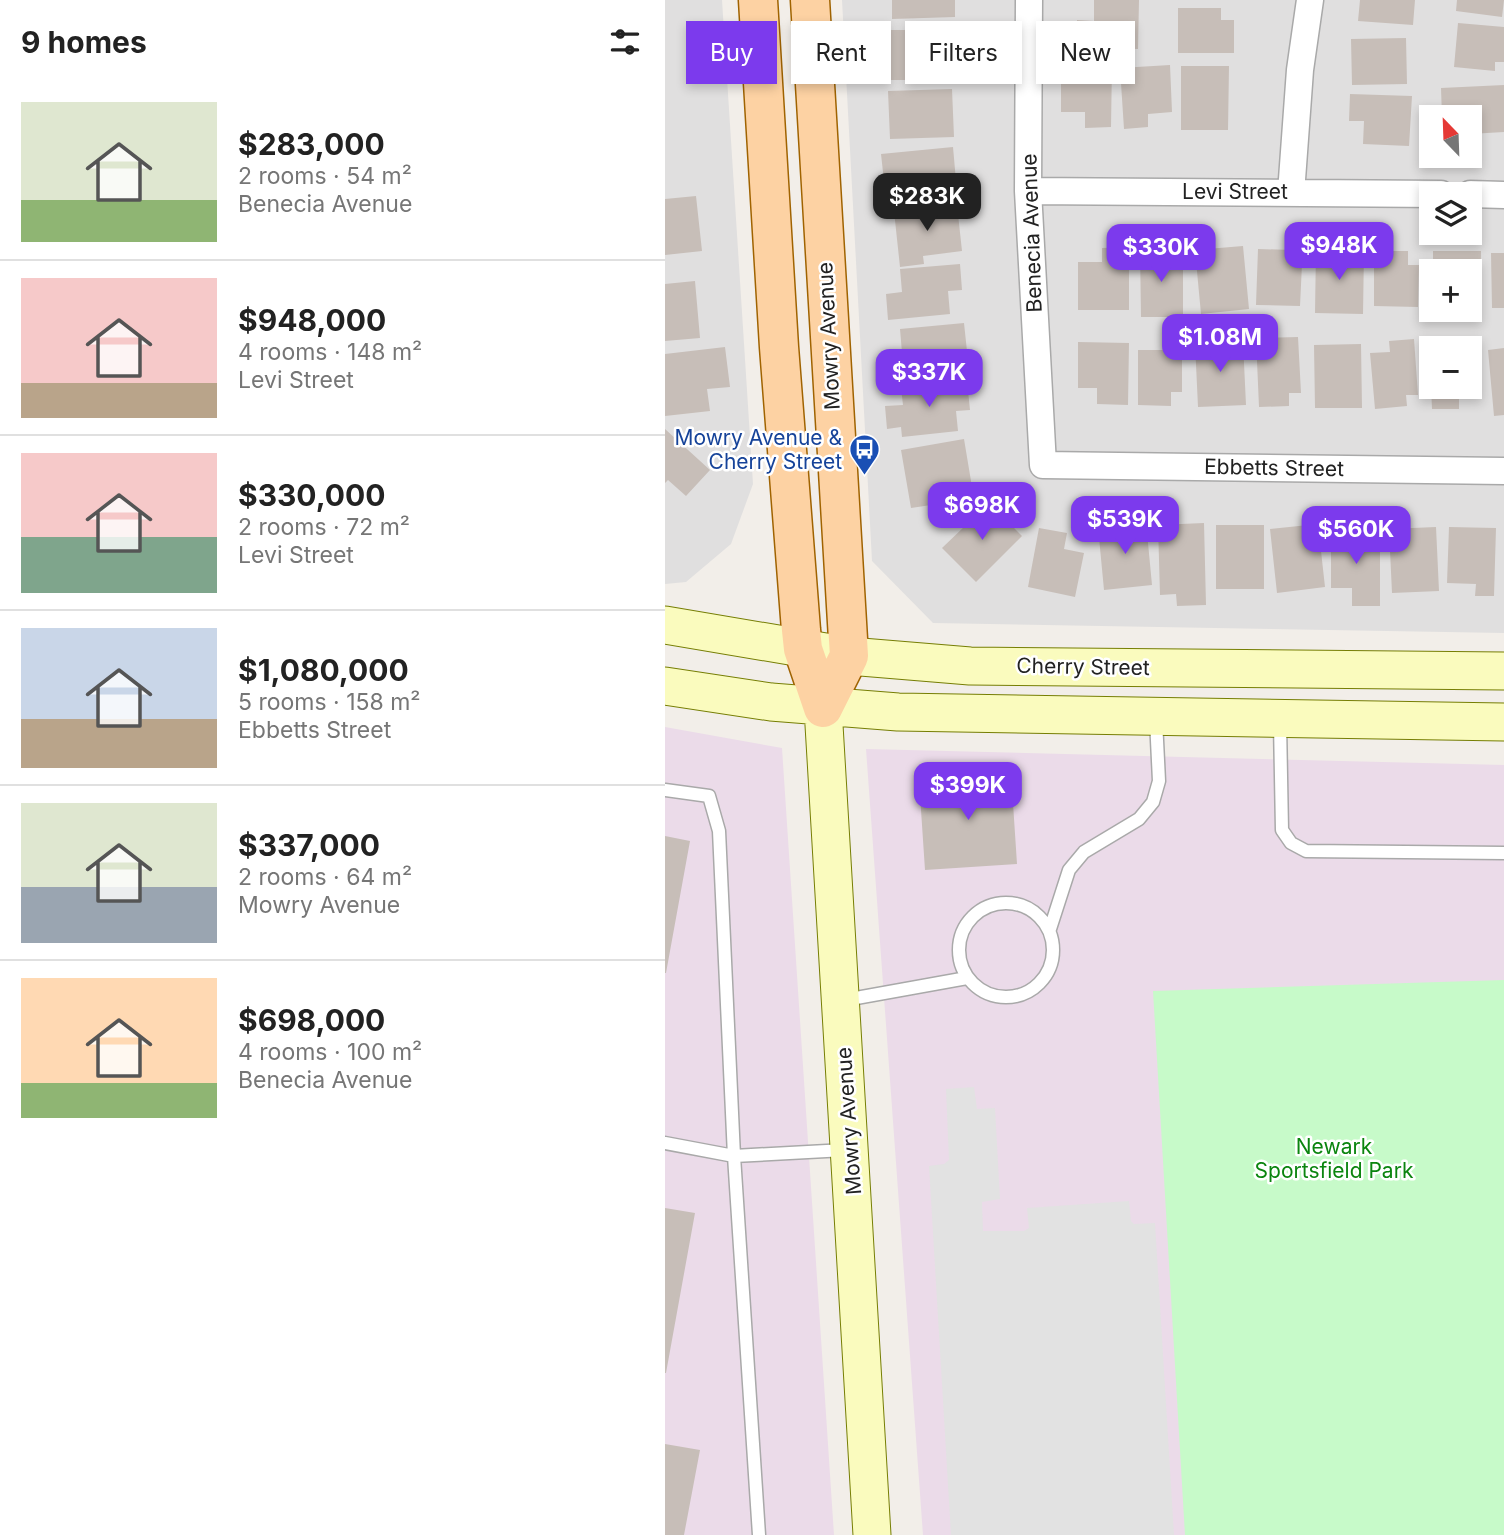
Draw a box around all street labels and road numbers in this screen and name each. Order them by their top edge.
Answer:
street label: Benecia Avenue [1016,153,1047,313]
street label: Levi Street [1182,179,1288,204]
street label: Mowry Avenue [812,261,845,411]
street label: Ebbetts Street [1204,454,1344,481]
street label: Cherry Street [1016,653,1150,680]
street label: Mowry Avenue [831,1046,866,1196]

